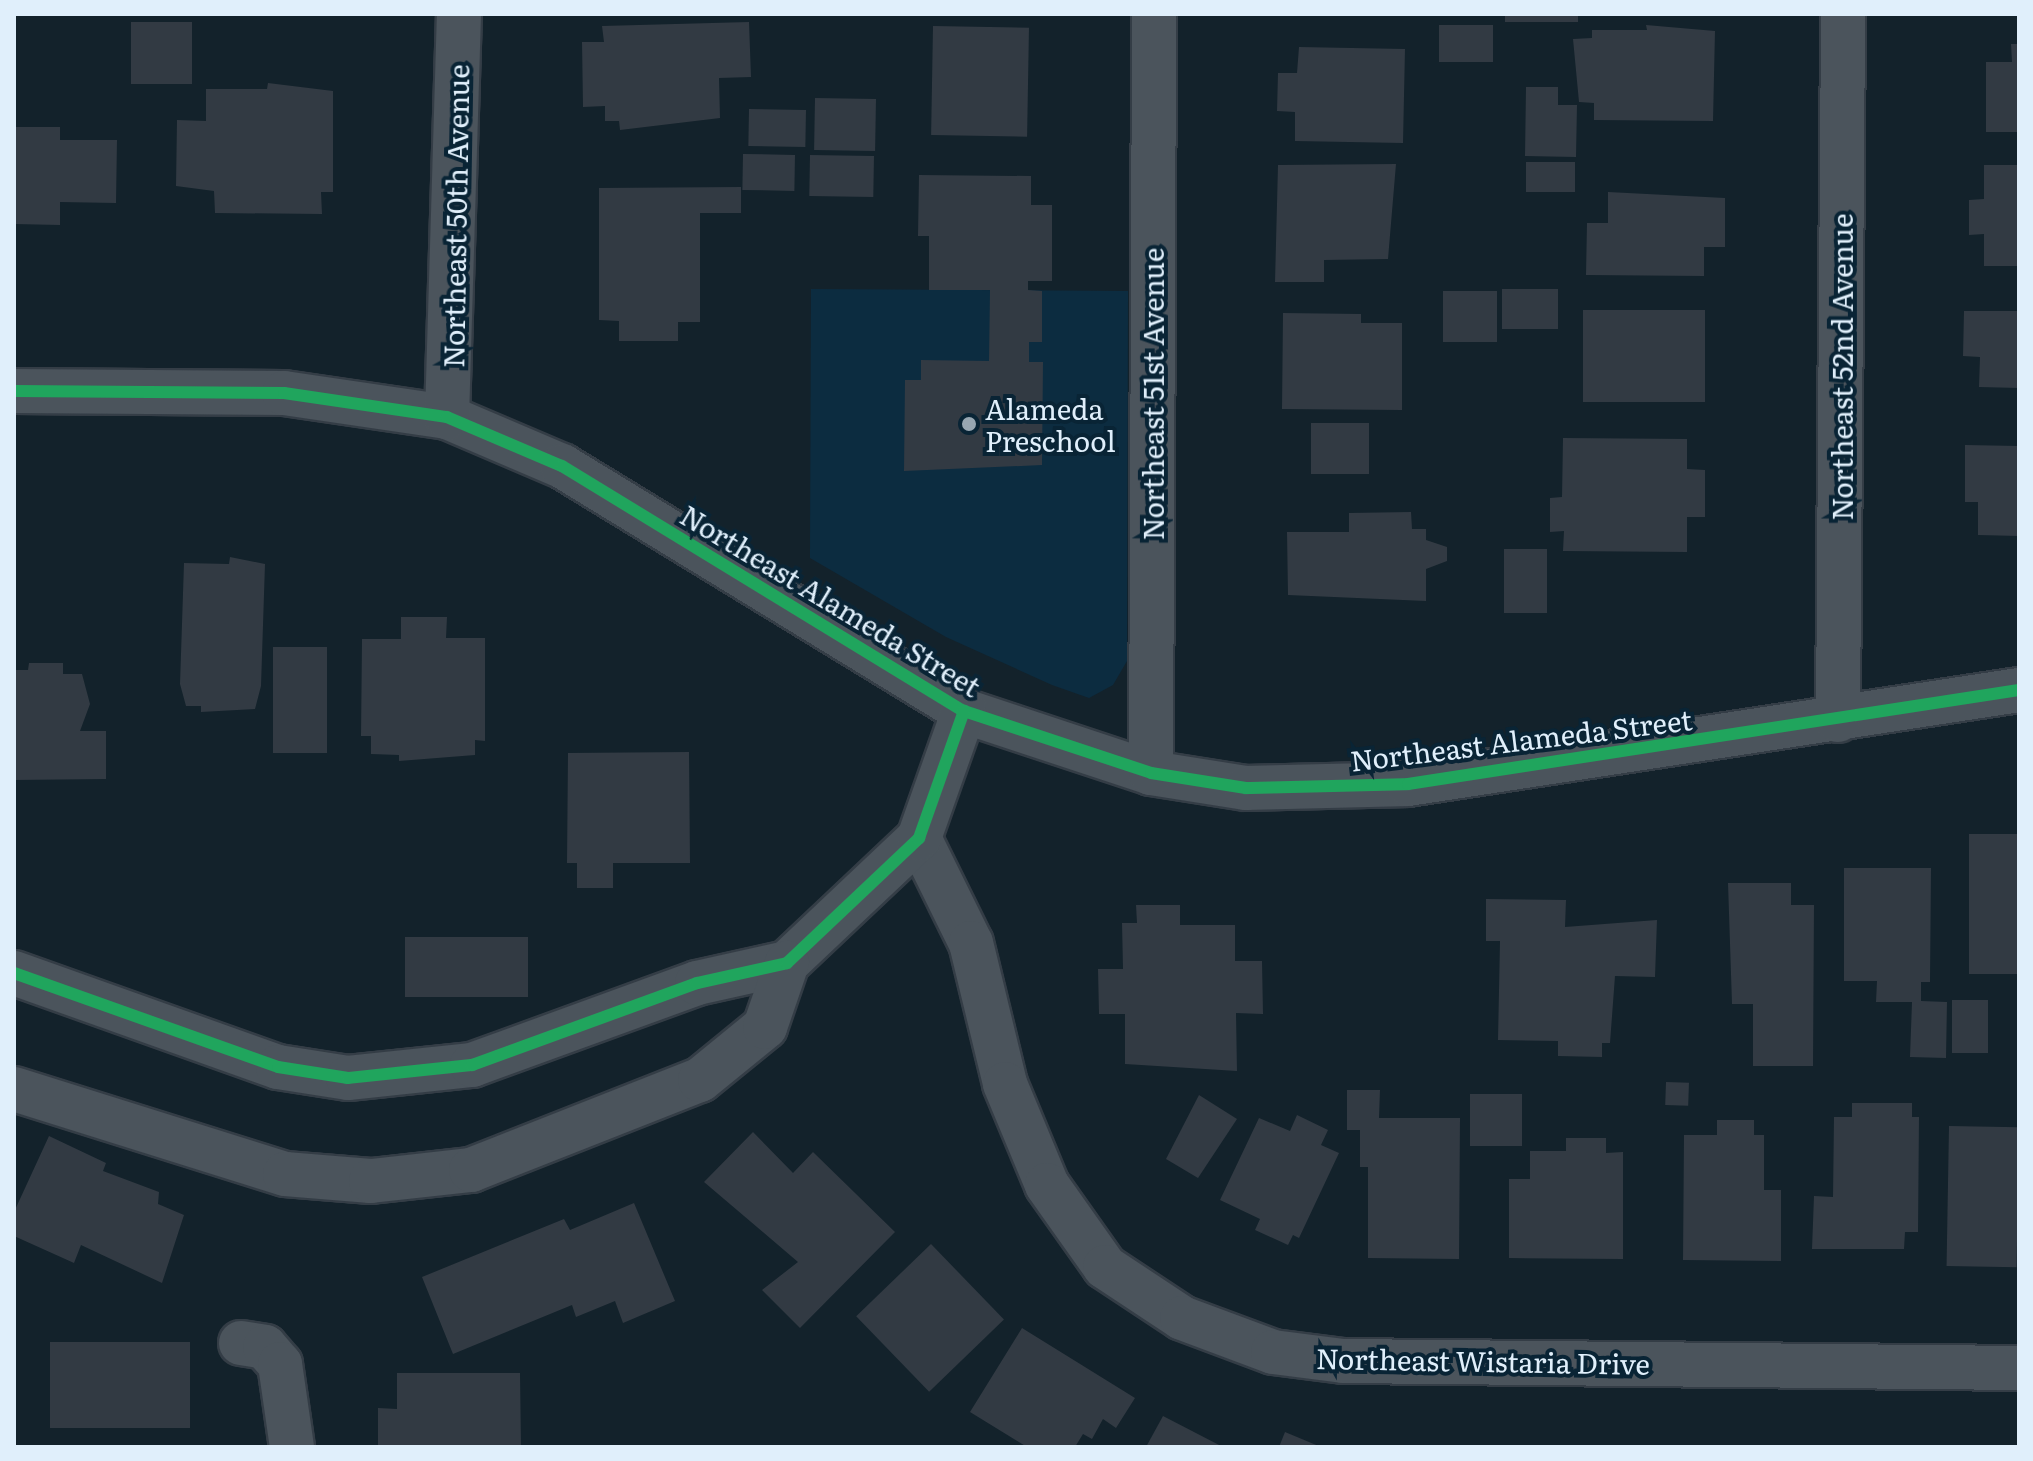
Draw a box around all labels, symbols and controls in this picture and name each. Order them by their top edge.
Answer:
street label: Northeast 50th Avenue [436,64,474,368]
street label: Northeast 52nd Avenue [1824,213,1858,521]
street label: Northeast 51st Avenue [1135,248,1169,540]
place label: Alameda Preschool [985,391,1116,457]
marker: Alameda Preschool [960,415,978,433]
street label: Northeast Alameda Street [675,497,987,703]
street label: Northeast Alameda Street [1348,701,1694,777]
street label: Northeast Wistaria Drive [1316,1340,1650,1380]

